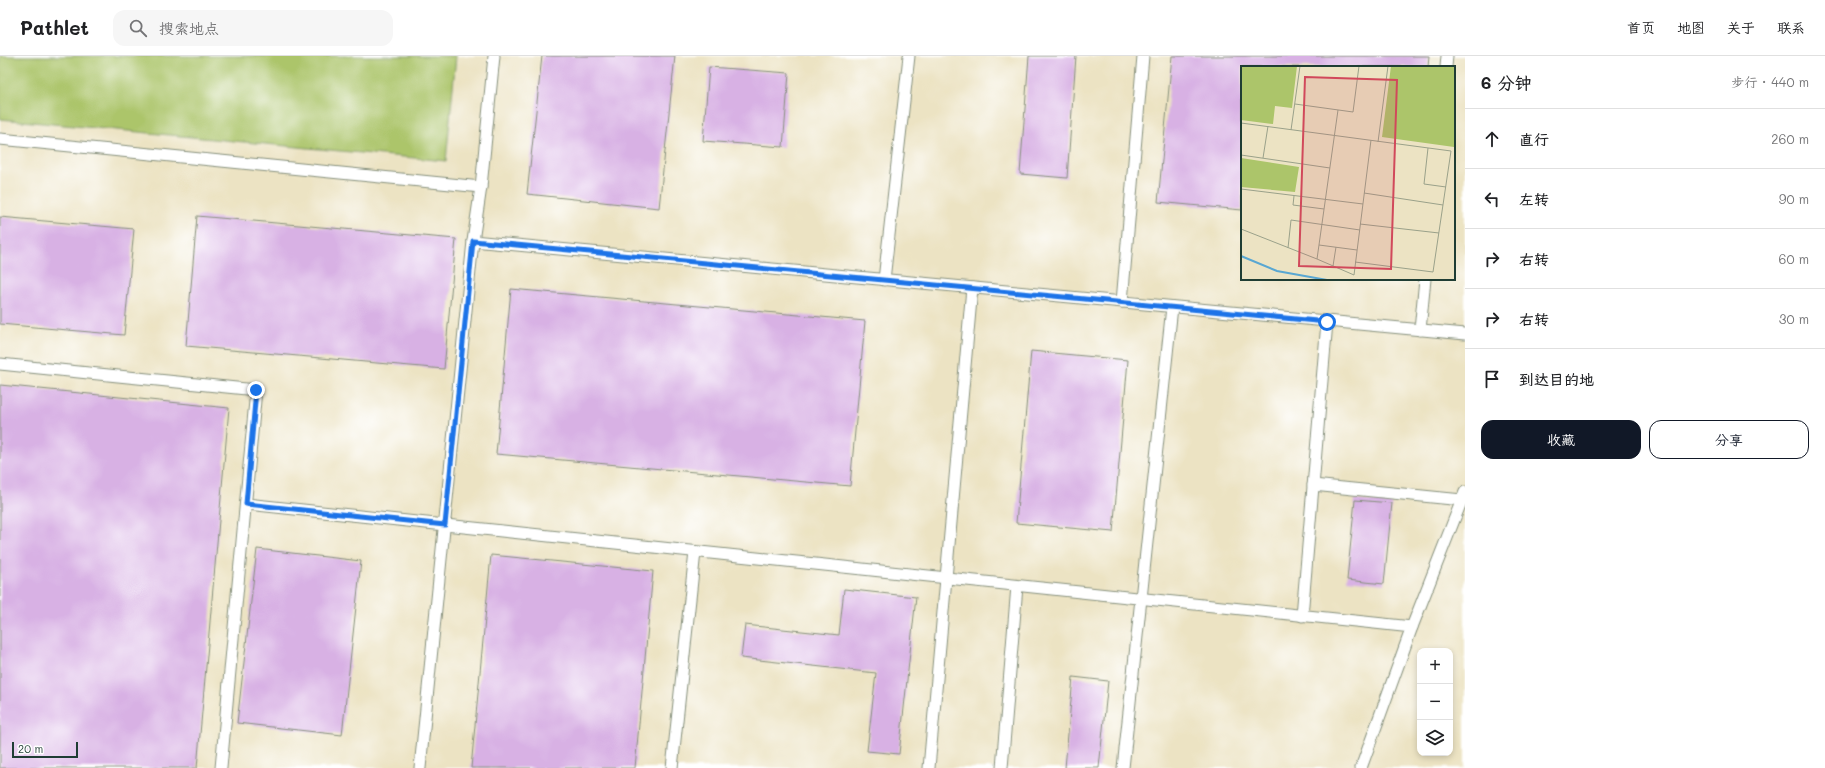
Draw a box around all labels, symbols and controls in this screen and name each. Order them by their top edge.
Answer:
search box [113,10,393,46]
text: Pathlet [20,15,89,40]
icon: search [127,17,149,39]
text: 搜索地点 [159,18,219,38]
text: 首页 [1627,18,1655,37]
text: 地图 [1677,18,1705,37]
text: 关于 [1727,18,1755,37]
text: 联系 [1777,18,1805,37]
inset map [1241,66,1455,280]
text: 6 分钟 [1481,71,1531,93]
text: 步行 · 440 m [1731,73,1809,90]
icon: ahead [1481,128,1503,150]
text: 直行 [1519,129,1549,149]
text: 260 m [1771,130,1809,147]
icon: left [1481,188,1503,210]
text: 左转 [1519,189,1549,209]
text: 90 m [1779,190,1809,207]
icon: right [1481,248,1503,270]
text: 右转 [1519,249,1549,269]
text: 60 m [1779,250,1809,267]
icon: right [1481,308,1503,330]
text: 右转 [1519,309,1549,329]
text: 30 m [1779,310,1809,327]
route start [1318,313,1336,331]
icon: arrive [1481,368,1503,390]
text: 到达目的地 [1519,369,1594,389]
route end [247,381,265,399]
button: 收藏 [1481,420,1641,459]
button: 分享 [1649,420,1809,459]
map controls [1417,648,1453,756]
button: + [1417,648,1453,684]
button: − [1417,684,1453,720]
button: layers [1417,720,1453,756]
scale bar [12,740,78,759]
text: 20 m [18,741,43,756]

